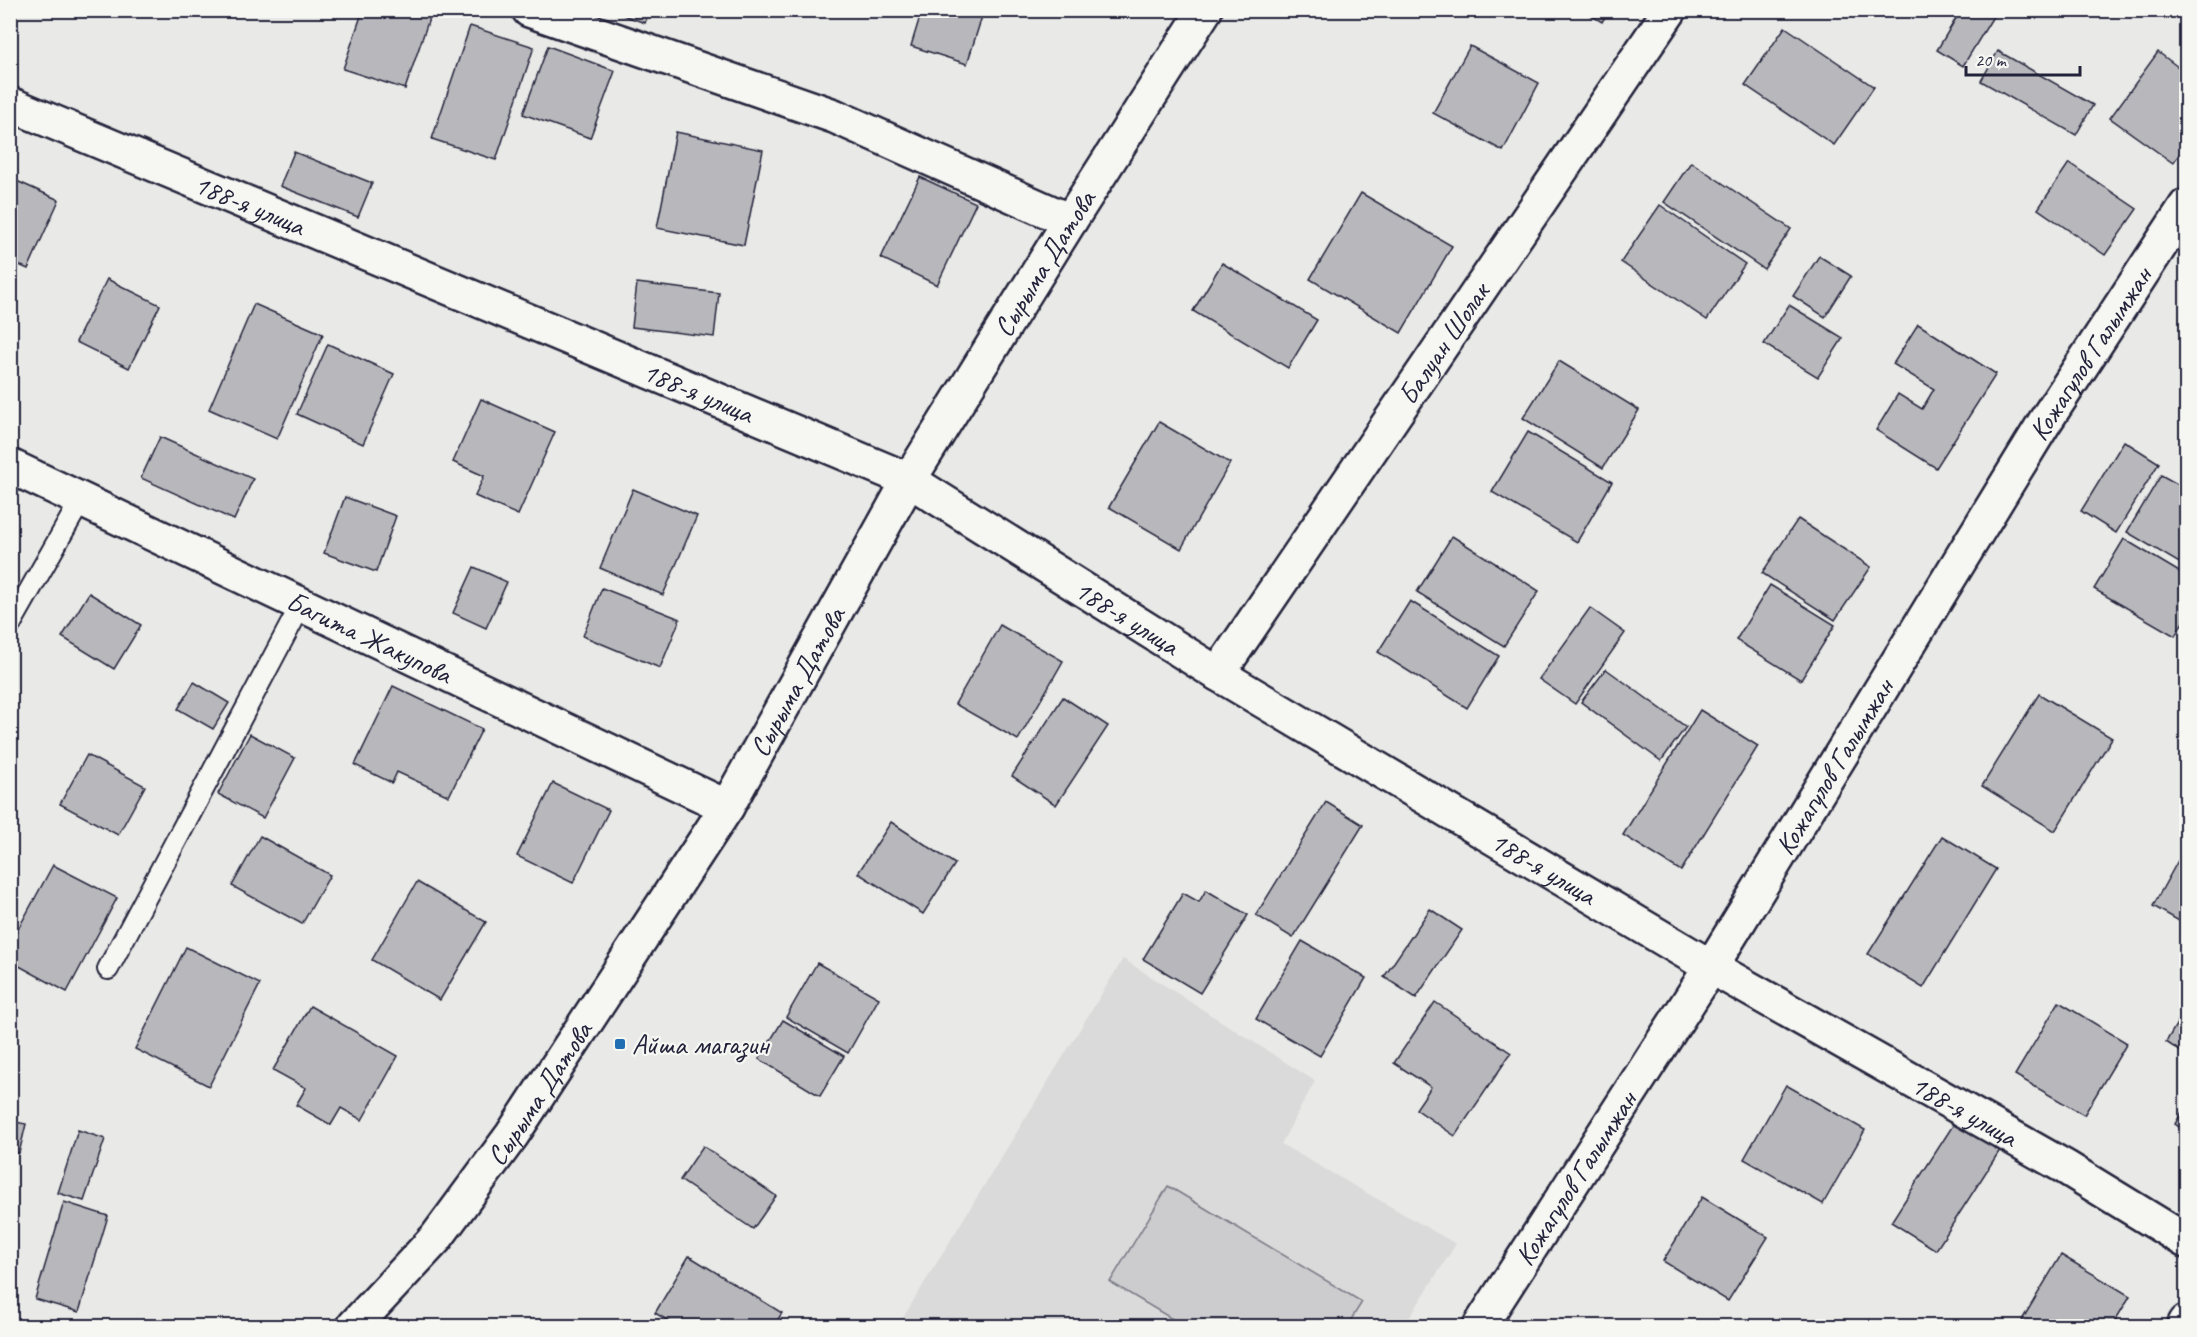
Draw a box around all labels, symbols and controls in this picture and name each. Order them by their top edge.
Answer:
scale bar [1966,39,2080,77]
text: 20 m [1975,49,2008,71]
street label: 188-я улица [189,166,312,244]
street label: Сырыма Датова [985,182,1104,343]
street label: Кожагулов Галымжан [2020,258,2160,447]
street label: Балуан Шолак [1390,274,1498,411]
street label: 188-я улица [638,353,760,431]
street label: 188-я улица [1069,571,1187,664]
street label: Багита Жакупова [281,583,459,692]
street label: Сырыма Датова [741,599,853,762]
street label: Кожагулов Галымжан [1767,670,1902,861]
street label: 188-я улица [1485,823,1604,913]
street label: Сырыма Датова [478,1013,600,1172]
place label: Айша магазин [632,1027,770,1063]
marker: Айша магазин [613,1037,627,1051]
street label: 188-я улица [1905,1066,2025,1155]
street label: Кожагулов Галымжан [1506,1082,1645,1272]

